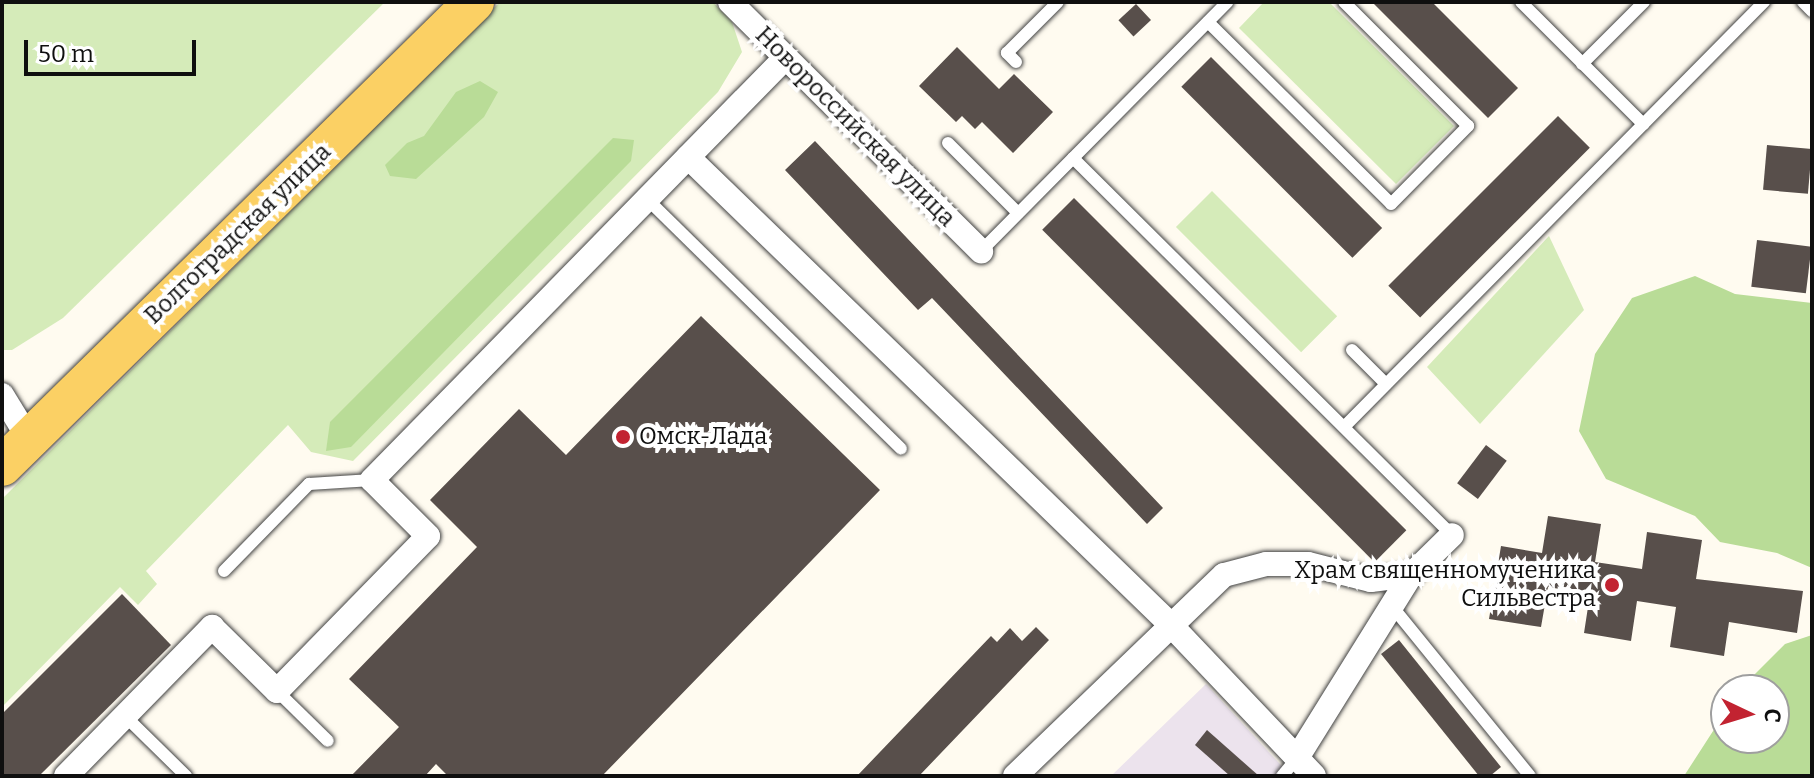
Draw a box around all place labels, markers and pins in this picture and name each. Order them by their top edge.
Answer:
place label: Омск-Лада [639,423,767,451]
marker: Омск-Лада [614,428,632,446]
place label: Храм священномученика Сильвестра [1294,557,1596,613]
marker: Храм священномученика Сильвестра [1603,576,1621,594]

